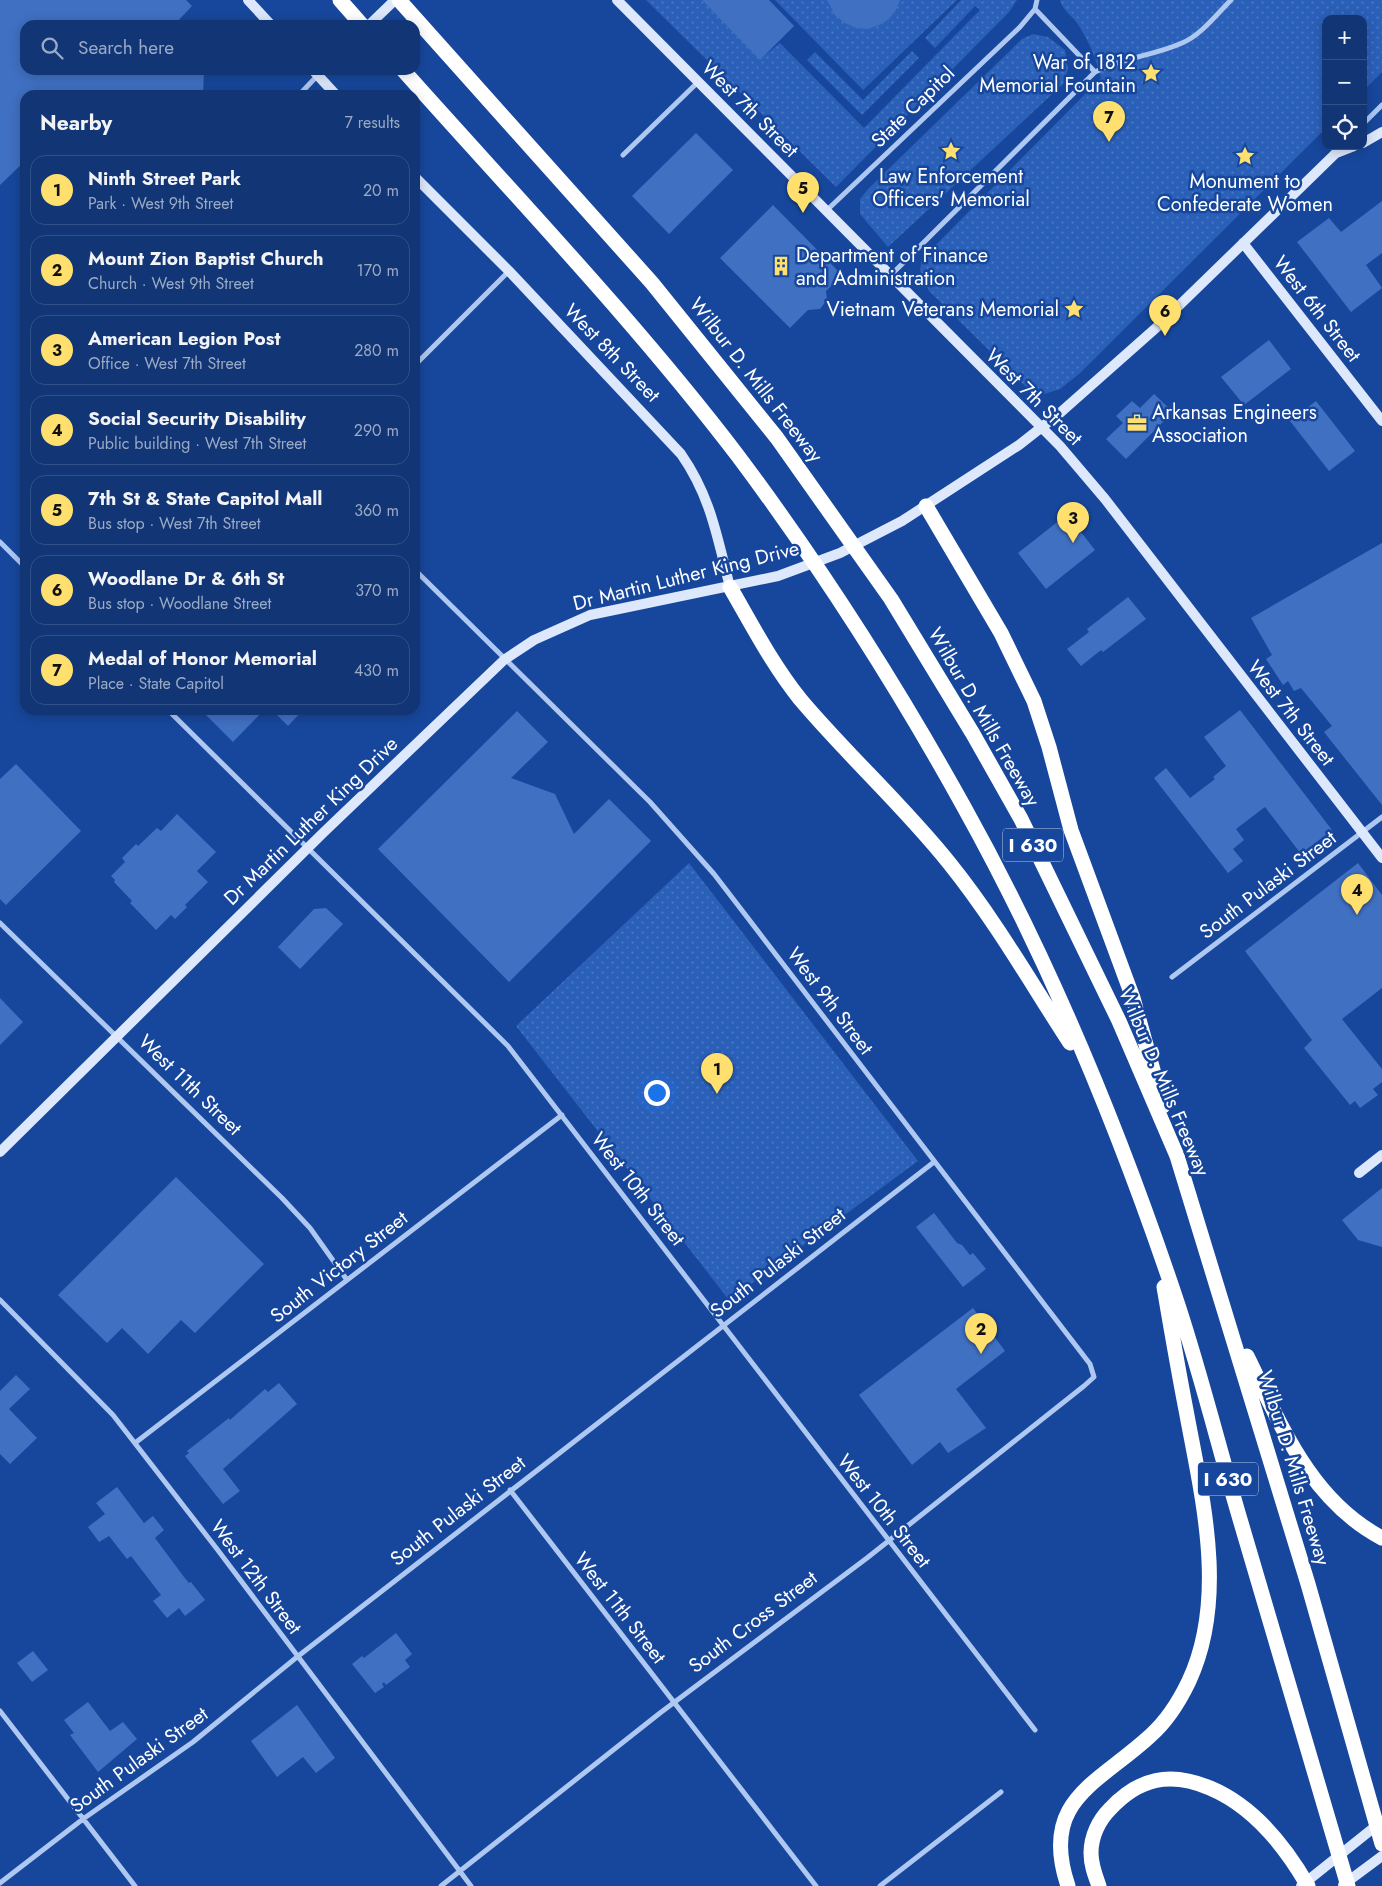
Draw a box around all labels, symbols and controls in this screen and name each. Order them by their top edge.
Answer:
map controls [1322,15,1367,150]
button: + [1322,15,1367,60]
search box [20,20,420,75]
icon: search [38,34,66,62]
text: Search here [78,34,174,61]
place label: War of 1812 Memorial Fountain [979,48,1136,100]
street label: West 7th Street [695,54,805,164]
street label: State Capitol [865,59,961,155]
button: − [1322,60,1367,105]
place icon: War of 1812 Memorial Fountain [1140,62,1162,84]
pin: 7 [1093,101,1125,142]
button: locate [1322,105,1367,150]
text: Nearby [40,108,112,138]
text: 7 results [344,111,400,134]
place icon: Law Enforcement Officers' Memorial [940,140,962,162]
place icon: Monument to Confederate Women [1234,145,1256,167]
place label: Law Enforcement Officers' Memorial [872,162,1030,214]
text: Ninth Street Park [88,165,241,192]
place label: Monument to Confederate Women [1157,167,1333,219]
pin: 5 [787,172,819,213]
text: 1 [53,179,61,202]
text: 20 m [363,179,399,202]
text: Park · West 9th Street [88,192,233,215]
place label: Department of Finance and Administration [796,241,988,293]
text: Mount Zion Baptist Church [88,245,324,272]
street label: West 6th Street [1266,250,1368,368]
building icon: Department of Finance and Administration [770,255,792,277]
text: 2 [52,259,62,282]
text: 170 m [357,259,399,282]
text: Church · West 9th Street [88,272,254,295]
street label: Wilbur D. Mills Freeway [682,291,830,469]
place label: Vietnam Veterans Memorial [826,295,1059,324]
pin: 6 [1149,295,1181,336]
street label: West 8th Street [557,297,667,409]
place icon: Vietnam Veterans Memorial [1063,298,1085,320]
text: American Legion Post [88,325,281,352]
text: 3 [52,339,62,362]
text: 280 m [354,339,399,362]
street label: West 7th Street [979,342,1089,452]
text: Office · West 7th Street [88,352,246,375]
place label: Arkansas Engineers Association [1152,398,1317,450]
text: Social Security Disability [88,405,306,432]
office icon: Arkansas Engineers Association [1126,412,1148,434]
text: 4 [51,419,63,442]
text: 290 m [354,419,399,442]
text: Public building · West 7th Street [88,432,306,455]
text: 7th St & State Capitol Mall [88,485,322,512]
text: 5 [52,499,62,522]
text: 360 m [354,499,399,522]
pin: 3 [1057,502,1089,543]
text: Bus stop · West 7th Street [88,512,261,535]
street label: Dr Martin Luther King Drive [570,534,802,618]
text: Woodlane Dr & 6th St [88,565,284,592]
text: 6 [52,579,62,602]
text: 370 m [355,579,399,602]
text: Bus stop · Woodlane Street [88,592,271,615]
street label: Wilbur D. Mills Freeway [921,622,1047,812]
text: Medal of Honor Memorial [88,645,317,672]
street label: West 7th Street [1241,654,1342,772]
text: 7 [52,659,62,682]
text: 430 m [354,659,399,682]
text: Place · State Capitol [88,672,224,695]
street label: Dr Martin Luther King Drive [217,730,405,912]
street label: South Pulaski Street [1193,824,1343,946]
road number: I 630 [1003,828,1063,862]
pin: 4 [1341,874,1373,915]
street label: West 9th Street [780,941,880,1061]
street label: Wilbur D. Mills Freeway [1111,983,1217,1181]
street label: West 11th Street [132,1028,249,1142]
pin: 1 [701,1053,733,1094]
your location [644,1080,670,1106]
street label: West 10th Street [584,1126,692,1252]
street label: South Pulaski Street [704,1201,852,1325]
street label: South Victory Street [264,1204,414,1330]
pin: 2 [965,1313,997,1354]
street label: Wilbur D. Mills Freeway [1251,1367,1338,1569]
street label: West 10th Street [830,1448,938,1574]
street label: South Pulaski Street [384,1449,532,1573]
road number: I 630 [1198,1462,1258,1496]
street label: West 12th Street [203,1514,309,1640]
street label: West 11th Street [567,1546,673,1670]
street label: South Cross Street [682,1564,824,1680]
street label: South Pulaski Street [64,1700,214,1820]

